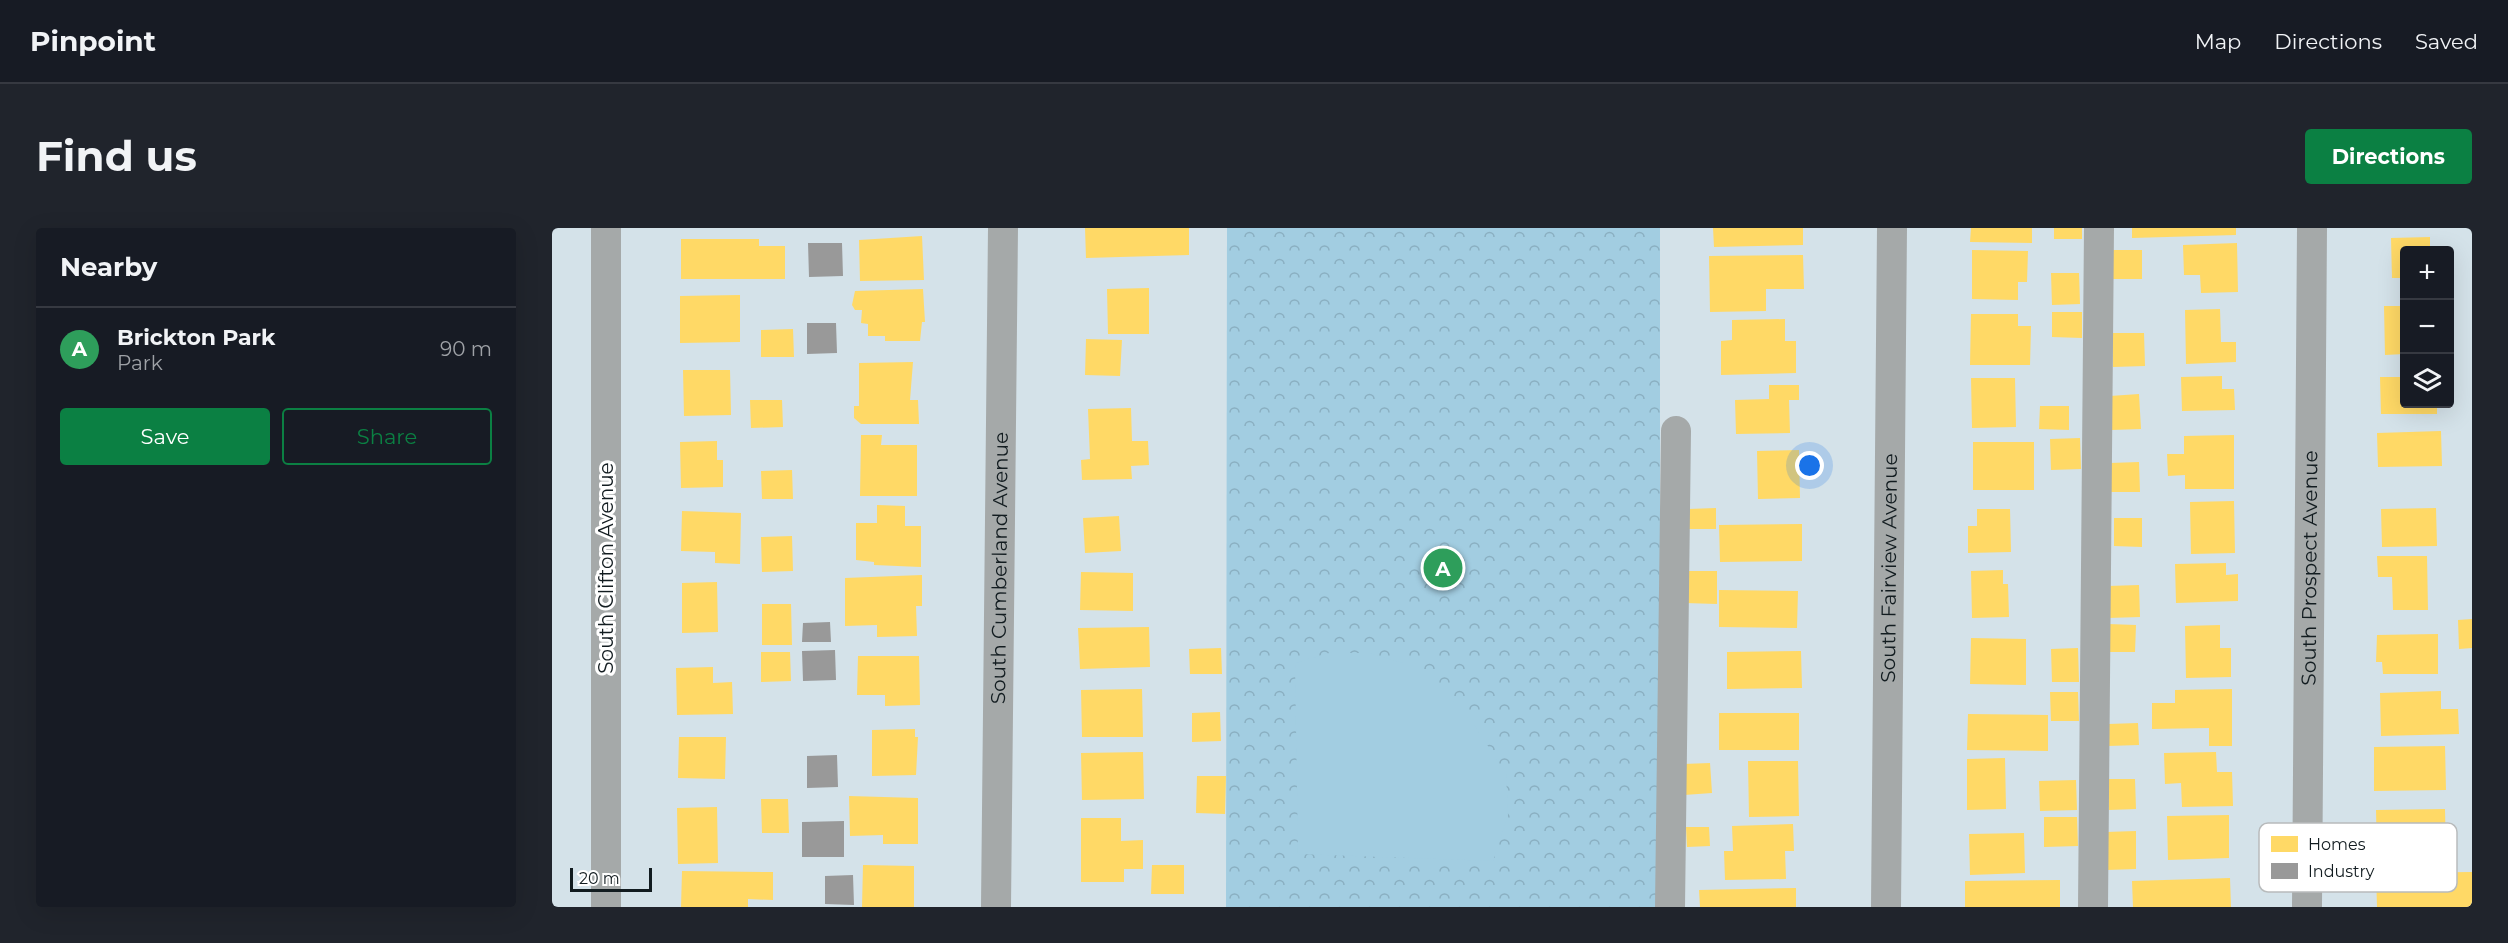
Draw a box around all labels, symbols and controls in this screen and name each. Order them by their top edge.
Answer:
text: Pinpoint [30,24,156,58]
text: Map [2195,29,2241,54]
text: Directions [2274,29,2382,54]
text: Saved [2415,29,2478,54]
button: Directions [2305,129,2472,184]
text: Find us [36,130,197,182]
map controls [2400,246,2454,408]
button: + [2400,246,2454,300]
text: Nearby [60,251,157,283]
button: − [2400,300,2454,354]
text: Brickton Park [117,324,275,351]
text: A [72,337,87,361]
text: 90 m [440,337,492,361]
text: Park [117,351,163,375]
button: layers [2400,354,2454,408]
button: Save [60,408,270,465]
button: Share [282,408,492,465]
street label: South Cumberland Avenue [986,432,1013,704]
street label: South Prospect Avenue [2297,450,2322,686]
your location [1795,451,1824,480]
street label: South Fairview Avenue [1876,453,1902,683]
street label: South Clifton Avenue [594,462,618,674]
pin: A [1424,546,1462,590]
legend [2259,823,2457,892]
text: Homes [2308,835,2366,854]
text: Industry [2308,862,2375,881]
scale bar [570,865,652,892]
text: 20 m [579,869,620,888]

